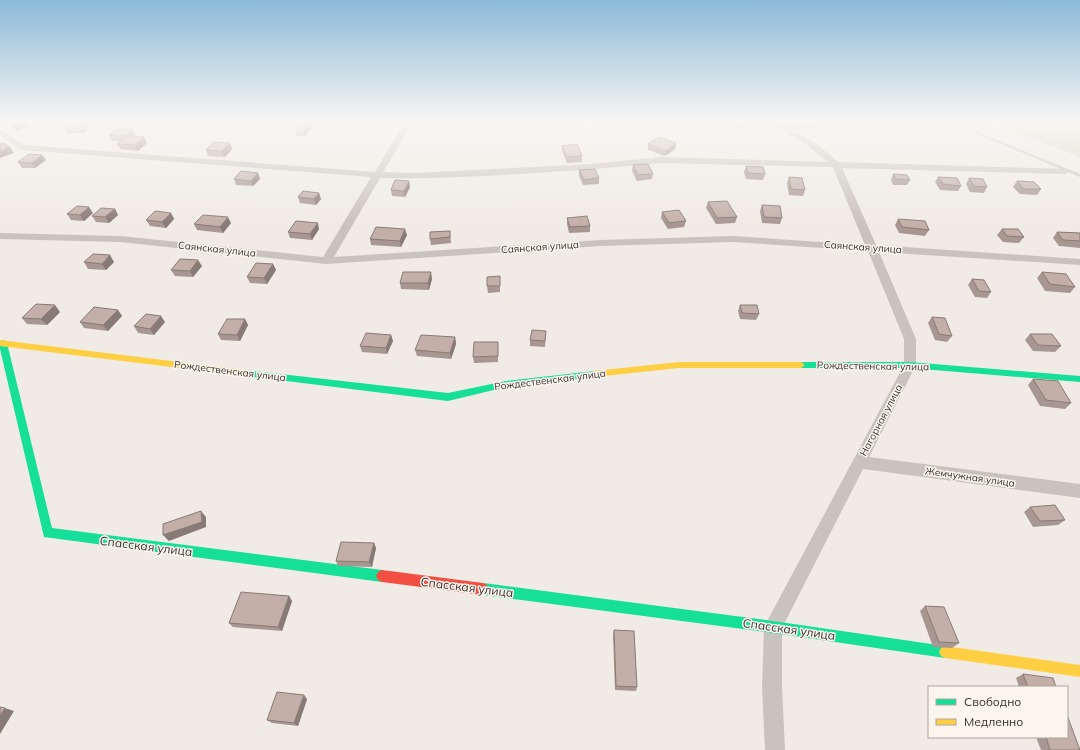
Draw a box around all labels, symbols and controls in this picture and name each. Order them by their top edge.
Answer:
street label: Саянская улица [177,238,257,260]
street label: Саянская улица [501,238,579,256]
street label: Саянская улица [824,238,902,256]
street label: Рождественская улица [173,358,287,384]
street label: Рождественская улица [817,359,929,373]
street label: Рождественская улица [493,367,607,393]
street label: Нагорная улица [857,382,905,458]
street label: Жемчужная улица [924,464,1016,490]
street label: Спасская улица [99,533,193,559]
street label: Спасская улица [420,574,514,600]
street label: Спасская улица [742,615,836,643]
legend [928,686,1068,738]
text: Свободно [964,694,1021,709]
text: Медленно [964,714,1023,729]

